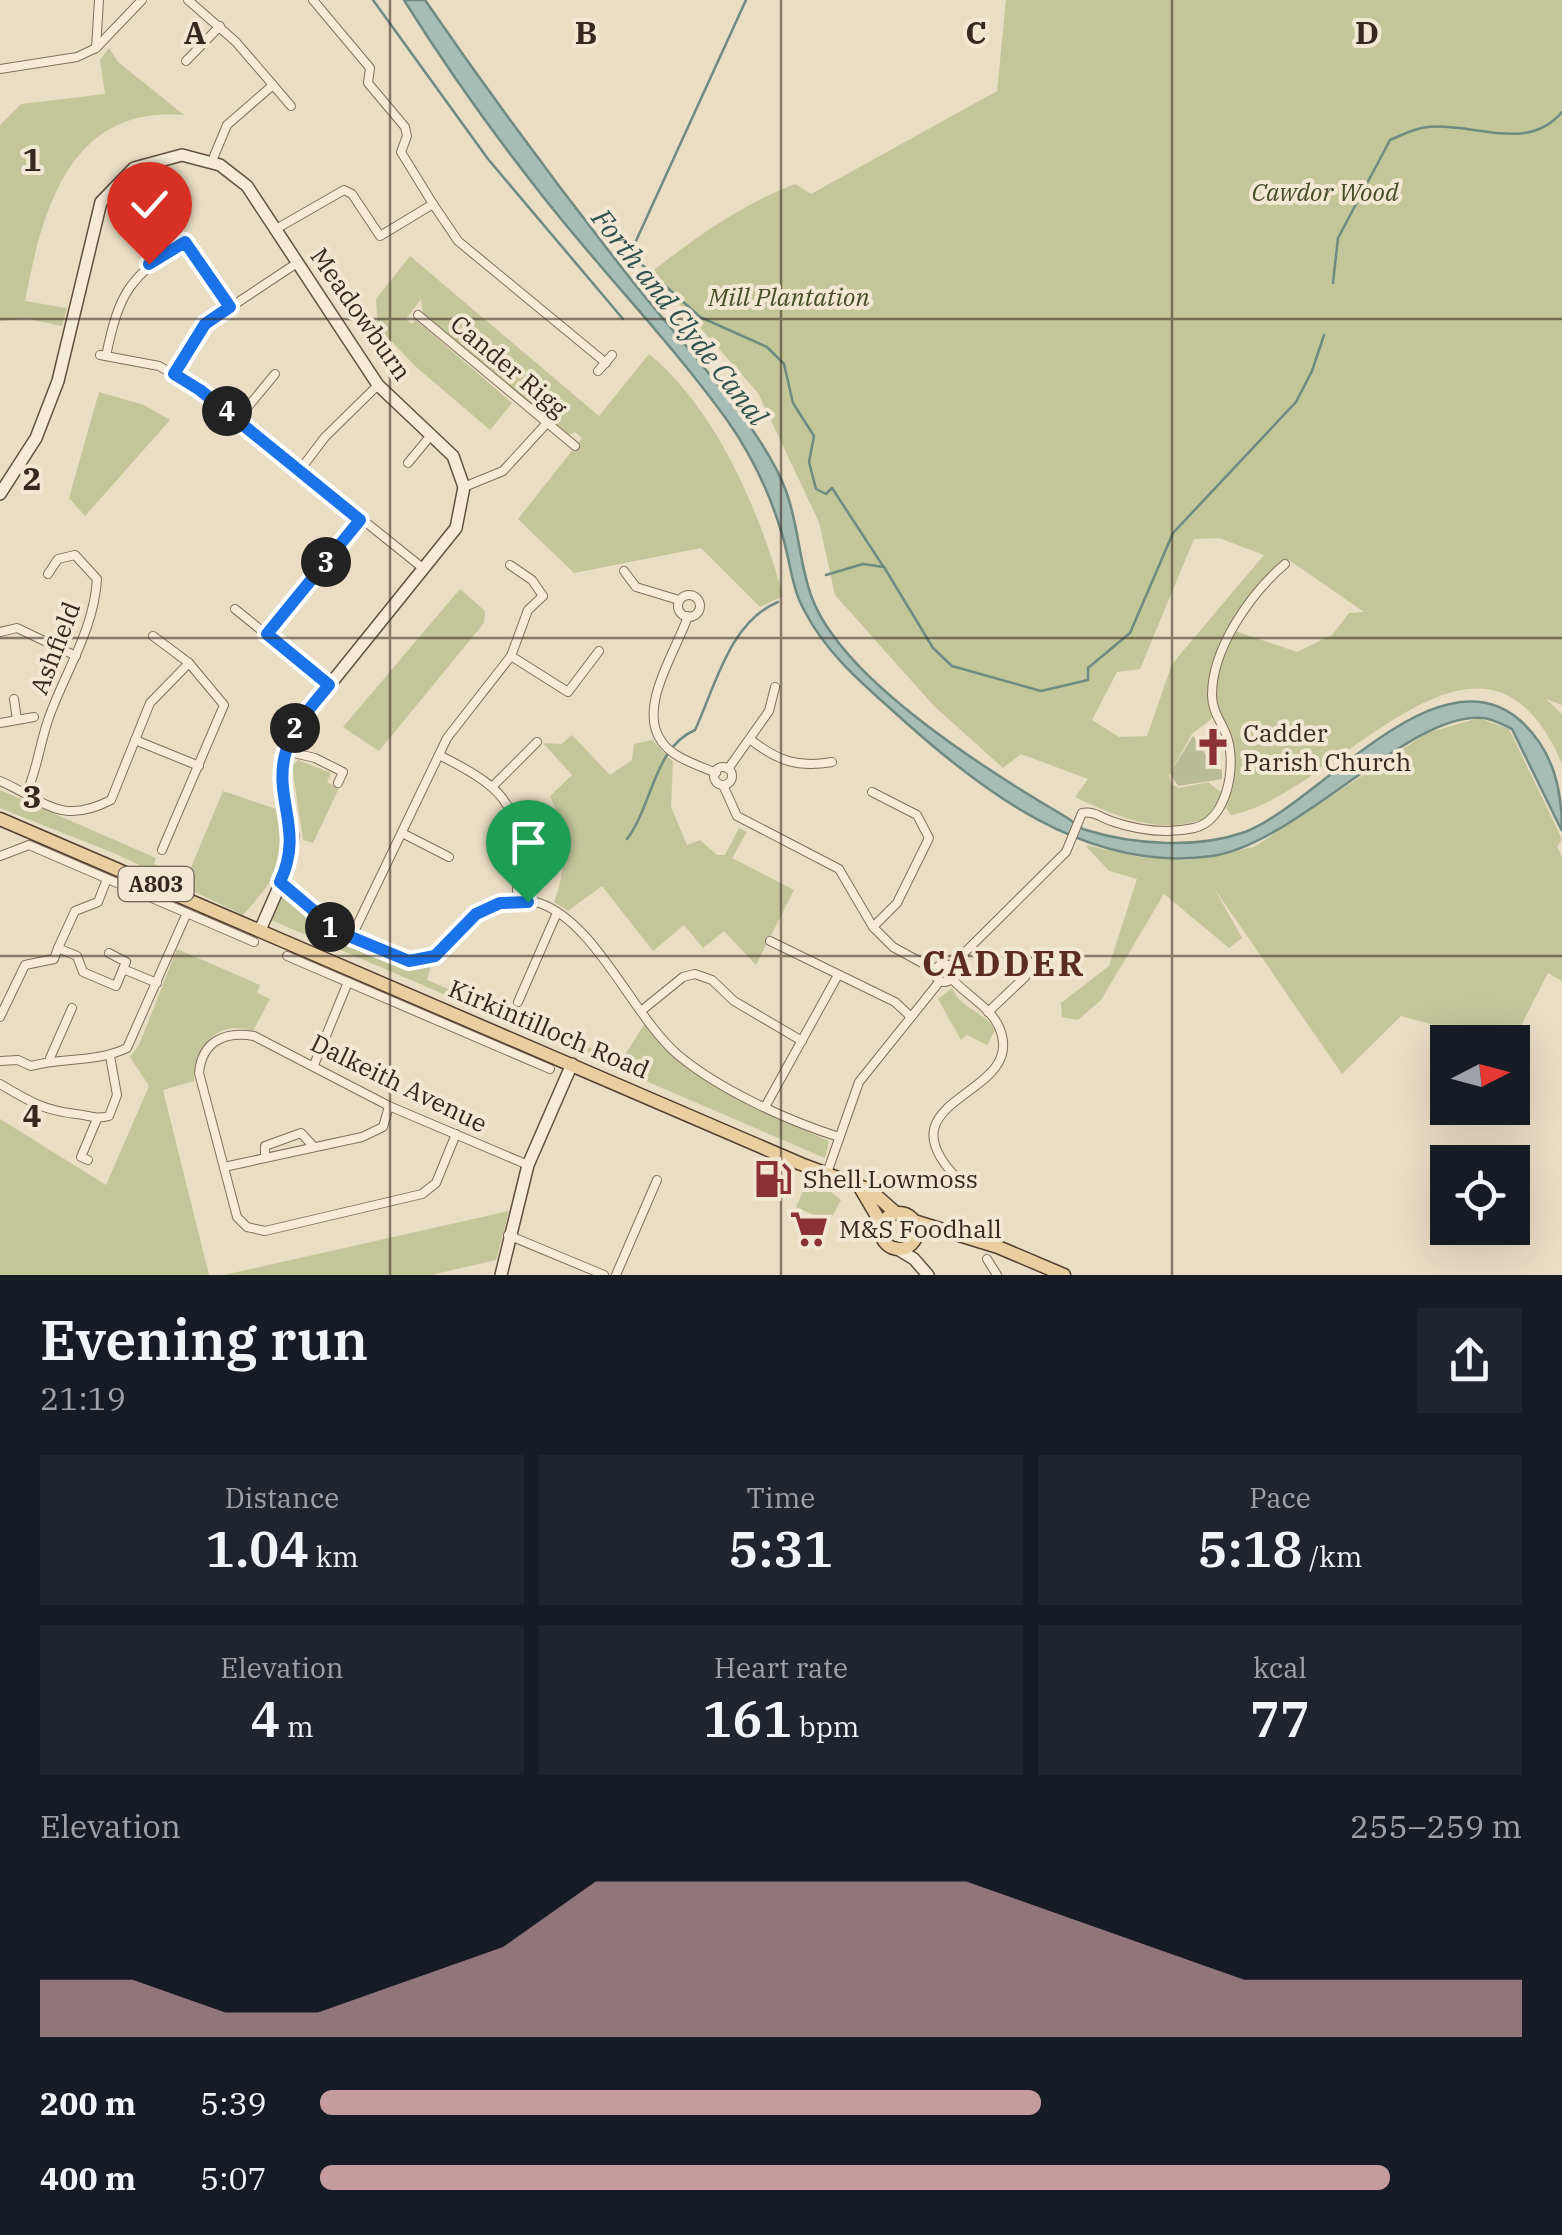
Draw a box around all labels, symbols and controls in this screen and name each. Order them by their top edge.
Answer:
text: A [184,11,206,53]
text: B [575,11,597,53]
text: C [965,11,987,53]
text: D [1355,11,1379,53]
text: 1 [22,138,42,180]
pin [107,162,192,265]
park label: Cawdor Wood [1252,175,1399,208]
icon: check [122,177,177,232]
water label: Forth and Clyde Canal [583,200,777,434]
street label: Meadowburn [303,241,419,387]
park label: Mill Plantation [707,280,870,313]
street label: Cander Rigg [444,307,575,424]
pin: 4 [202,386,252,436]
text: 4 [219,392,235,429]
text: 2 [22,457,42,499]
pin: 3 [301,537,351,587]
text: 3 [318,543,334,580]
street label: Ashfield [22,597,87,699]
pin: 2 [270,703,320,753]
text: 2 [287,709,303,746]
place label: Cadder Parish Church [1243,716,1411,778]
church icon: Cadder Parish Church [1192,726,1234,768]
text: 3 [22,775,42,817]
pin [486,800,571,903]
icon: arrive [501,815,556,870]
road number: A803 [118,867,194,901]
pin: 1 [305,902,355,952]
text: 1 [322,908,338,945]
district label: CADDER [922,940,1086,986]
street label: Kirkintilloch Road [444,971,655,1086]
north arrow [1430,1025,1530,1125]
map controls [1430,1025,1530,1245]
street label: Dalkeith Avenue [306,1026,493,1140]
text: 4 [22,1094,42,1136]
button: locate [1430,1145,1530,1245]
fuel station icon: Shell Lowmoss [752,1158,794,1200]
place label: Shell Lowmoss [803,1162,978,1195]
supermarket icon: M&S Foodhall [788,1208,830,1250]
place label: M&S Foodhall [839,1212,1002,1245]
text: Evening run [40,1304,368,1375]
button: share [1417,1308,1522,1413]
text: 21:19 [40,1377,126,1419]
text: Distance [225,1479,339,1516]
text: Time [747,1479,815,1516]
text: Pace [1249,1479,1311,1516]
text: 1.04 [205,1516,309,1581]
text: 5:31 [729,1516,833,1581]
text: 5:18 [1198,1516,1303,1581]
text: km [309,1538,359,1575]
text: /km [1303,1538,1362,1575]
text: Elevation [220,1649,344,1686]
text: Heart rate [714,1649,848,1686]
text: kcal [1253,1649,1307,1686]
text: 4 [250,1686,280,1751]
text: 161 [702,1686,792,1751]
text: 77 [1250,1686,1310,1751]
text: m [280,1708,314,1745]
text: bpm [792,1708,860,1745]
text: Elevation [40,1805,181,1847]
text: 255–259 m [1350,1805,1522,1847]
text: 200 m [40,2082,136,2124]
text: 5:39 [200,2082,267,2124]
text: 400 m [40,2157,136,2199]
text: 5:07 [200,2157,267,2199]

